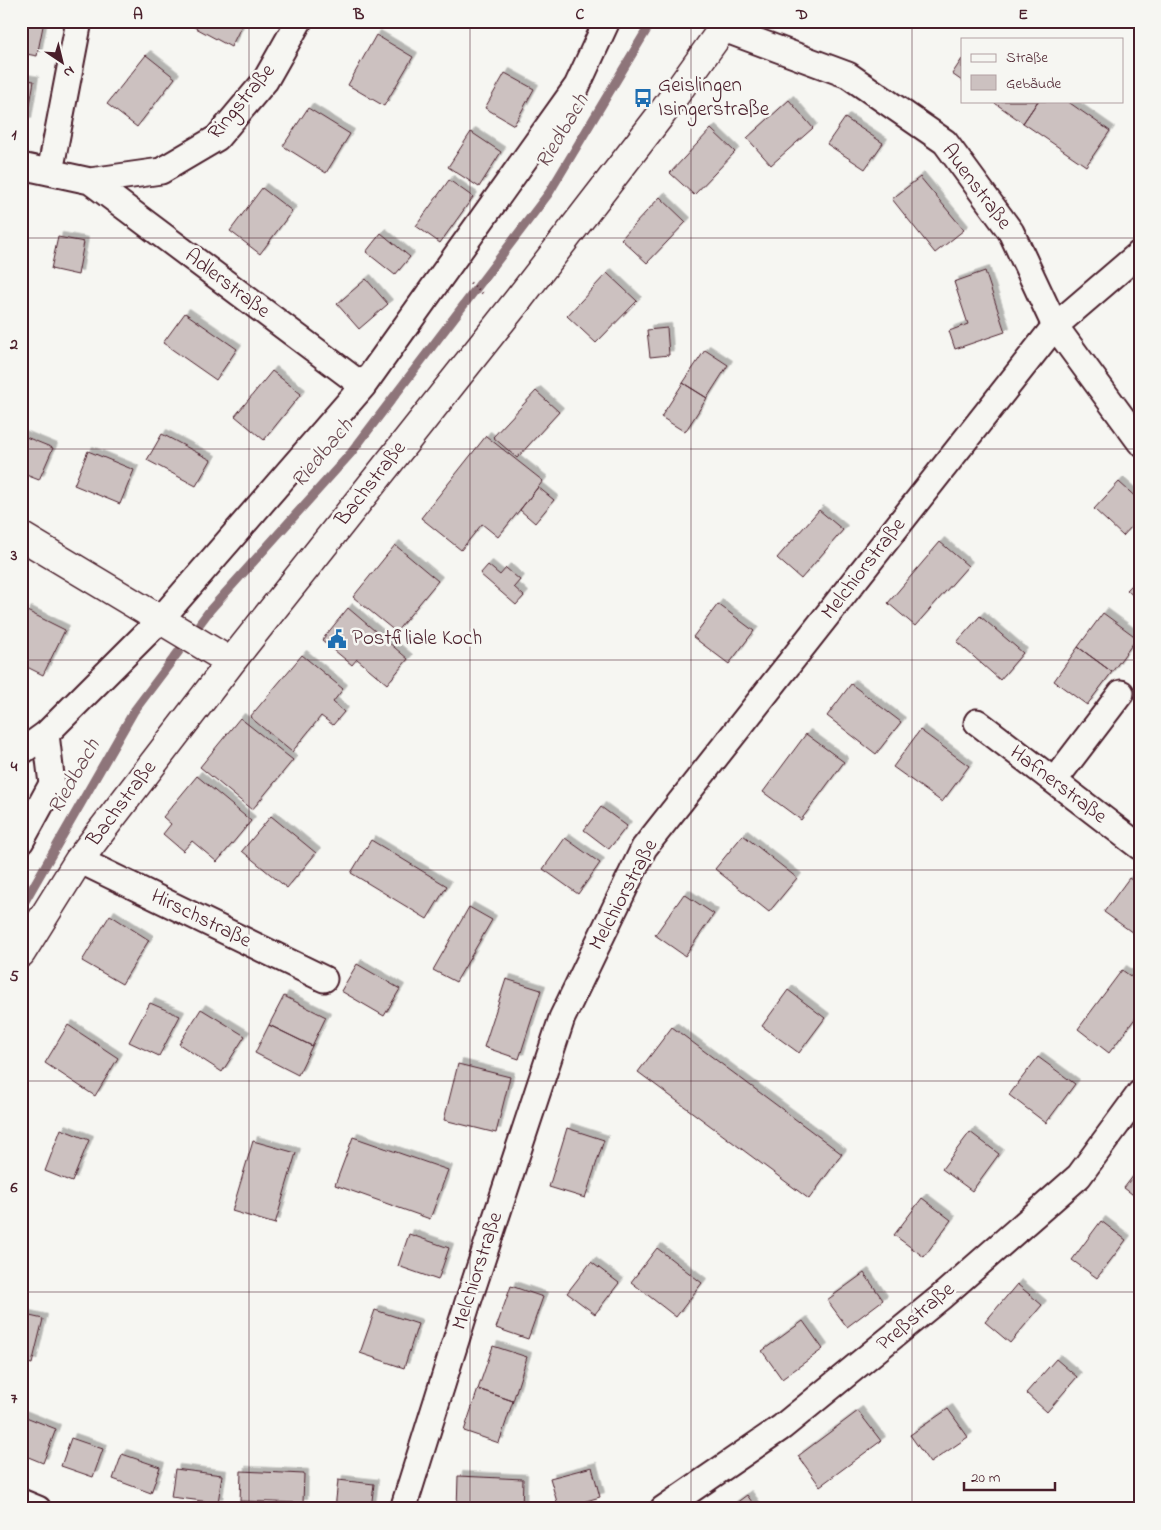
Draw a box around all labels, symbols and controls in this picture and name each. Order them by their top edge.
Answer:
text: A [133,3,143,27]
text: B [353,3,365,27]
text: C [576,3,585,27]
text: D [795,3,808,27]
text: E [1018,3,1028,27]
north arrow [38,38,88,88]
legend [961,38,1124,102]
text: Straße [1006,47,1048,69]
street label: Ringstraße [201,57,285,148]
text: N [59,60,78,83]
place label: Geislingen Isingerstraße [658,71,770,127]
text: Gebäude [1006,73,1062,95]
bus stop icon: Geislingen Isingerstraße [632,87,654,109]
water label: Riedbach [528,88,598,175]
text: 1 [11,123,17,147]
street label: Auenstraße [934,138,1019,237]
street label: Adlerstraße [178,242,276,326]
text: 2 [9,333,18,357]
water label: Riedbach [284,412,362,496]
street label: Bachstraße [328,435,414,534]
street label: Melchiorstraße [815,511,914,626]
text: 3 [10,544,18,568]
place label: Postfiliale Koch [352,624,482,654]
public building icon: Postfiliale Koch [326,628,348,650]
water label: Riedbach [41,733,110,821]
street label: Hafnerstraße [1003,738,1113,832]
street label: Bachstraße [79,754,165,854]
text: 4 [10,755,18,779]
street label: Melchiorstraße [582,834,666,956]
street label: Hirschstraße [146,882,257,957]
text: 5 [9,965,19,989]
text: 6 [9,1176,18,1200]
street label: Melchiorstraße [445,1208,511,1334]
street label: Preßstraße [870,1275,962,1359]
text: 7 [11,1387,18,1411]
scale bar [964,1460,1055,1492]
text: 20 m [971,1467,1001,1489]

